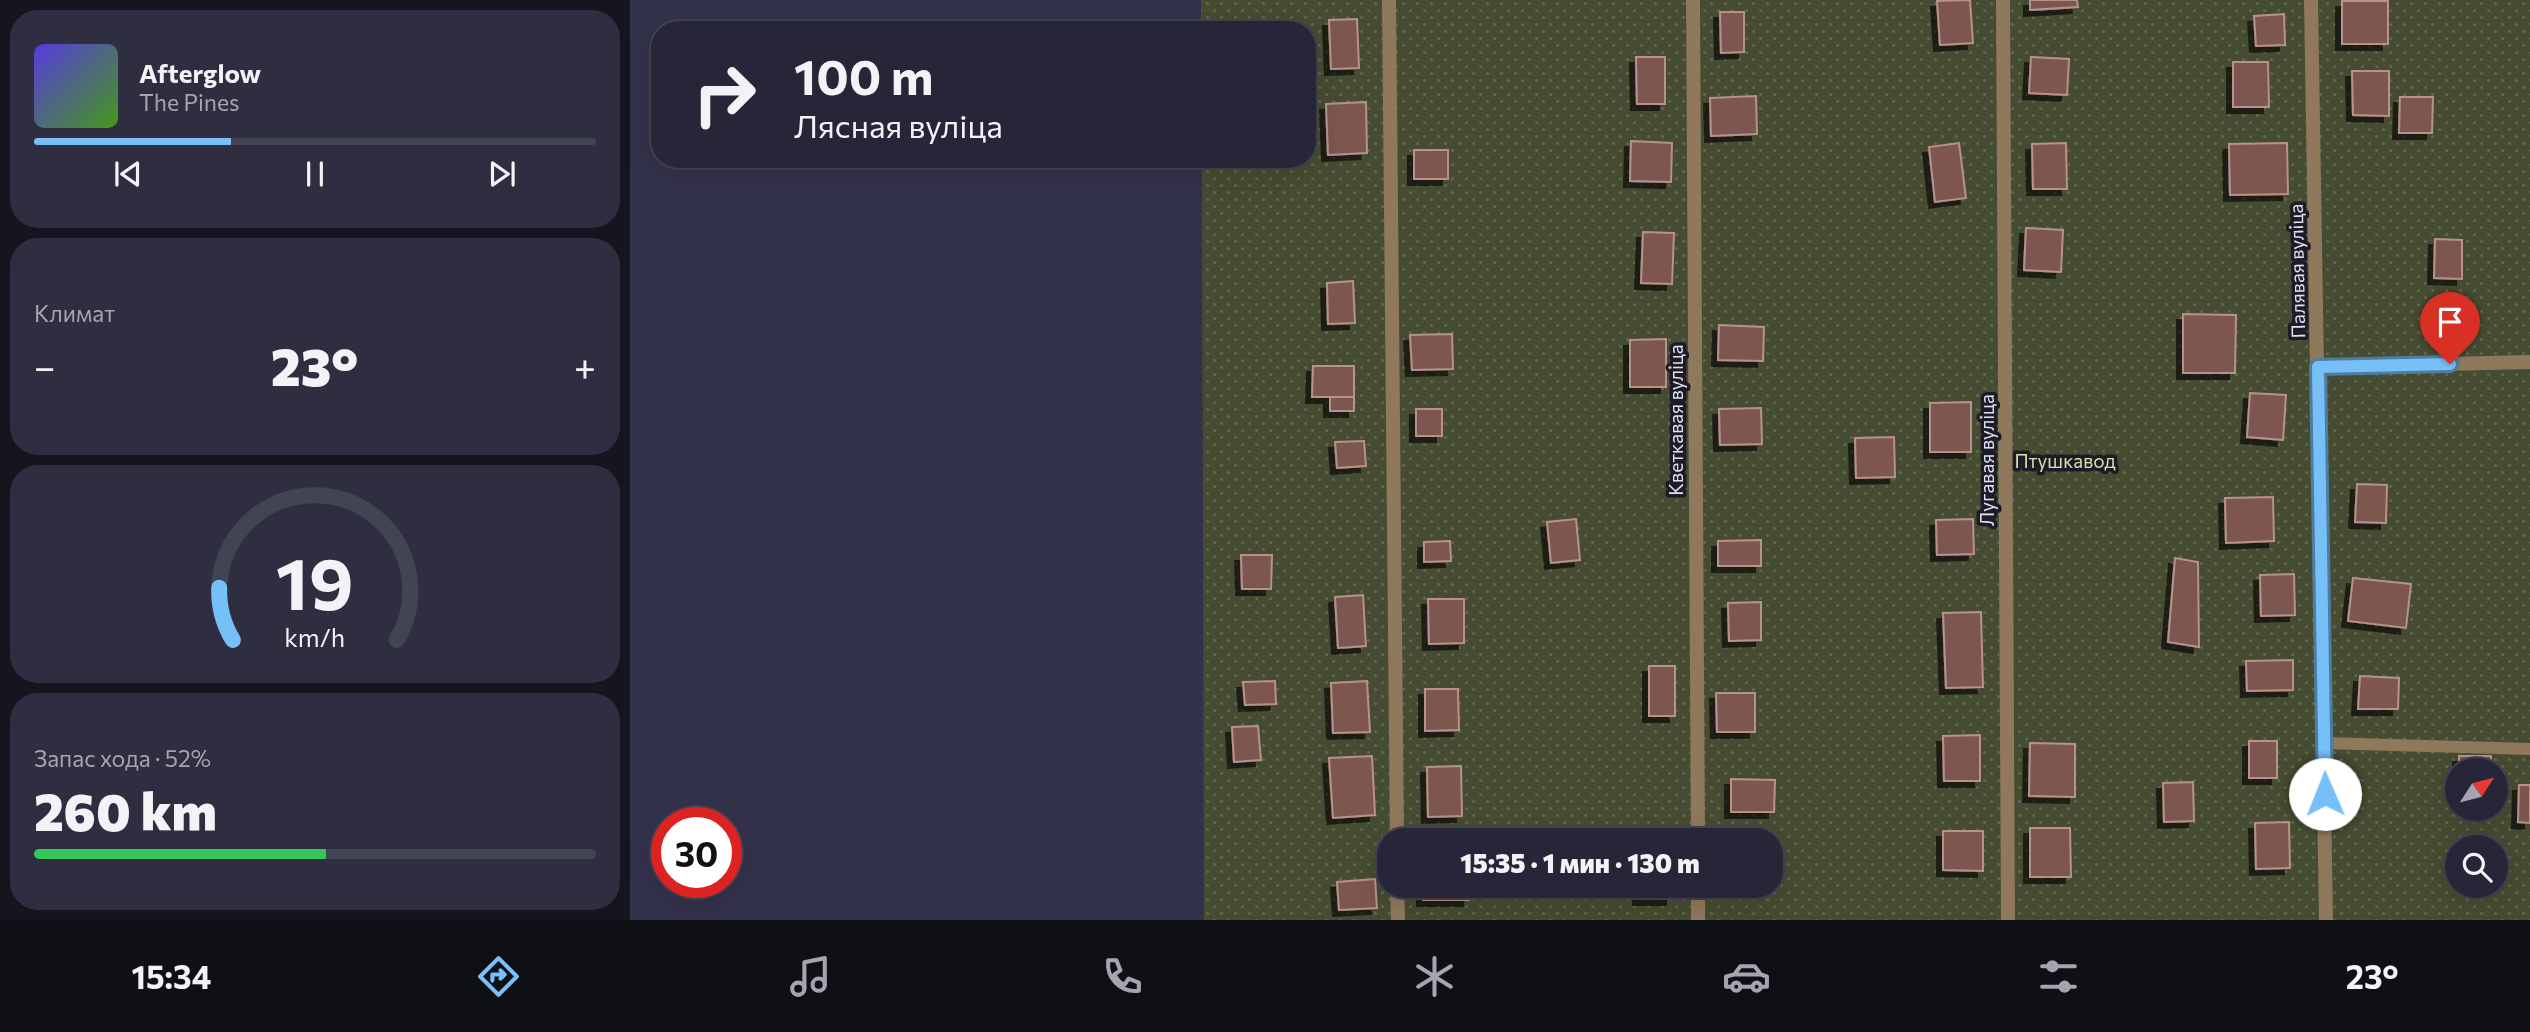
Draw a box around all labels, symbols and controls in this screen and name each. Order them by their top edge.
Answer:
text: 100 m [794,45,933,105]
icon: right [679,49,770,140]
text: Afterglow [139,57,261,88]
text: The Pines [139,88,240,116]
text: Лясная вуліца [794,105,1003,145]
icon: previous [109,155,147,193]
icon: pause [296,155,334,193]
icon: next [483,155,521,193]
street label: Палявая вуліца [2284,204,2309,338]
pin [2420,292,2480,364]
text: Климат [34,299,115,327]
icon: arrive [2431,303,2469,341]
text: 23° [271,333,358,397]
text: − [34,342,56,389]
text: + [574,342,596,389]
street label: Кветкавая вуліца [1664,344,1687,496]
street label: Лугавая вуліца [1975,394,1998,526]
park label: Птушкавод [2014,449,2116,472]
text: 19 [276,536,354,625]
text: km/h [285,622,345,652]
text: Запас хода · 52% [34,744,211,772]
position arrow [2288,757,2362,831]
north arrow [2445,758,2508,821]
map controls [2445,758,2508,898]
text: 260 km [34,778,217,842]
speed limit sign: 30 [651,807,742,898]
button: search [2445,835,2508,898]
text: 15:35 · 1 мин · 130 m [1460,847,1700,878]
icon: directions [474,952,523,1001]
icon: music [786,952,835,1001]
icon: phone [1098,952,1147,1001]
icon: climate [1410,952,1459,1001]
icon: car [1722,952,1771,1001]
icon: filters [2034,952,2083,1001]
text: 15:34 [131,956,211,996]
text: 23° [2346,956,2399,996]

